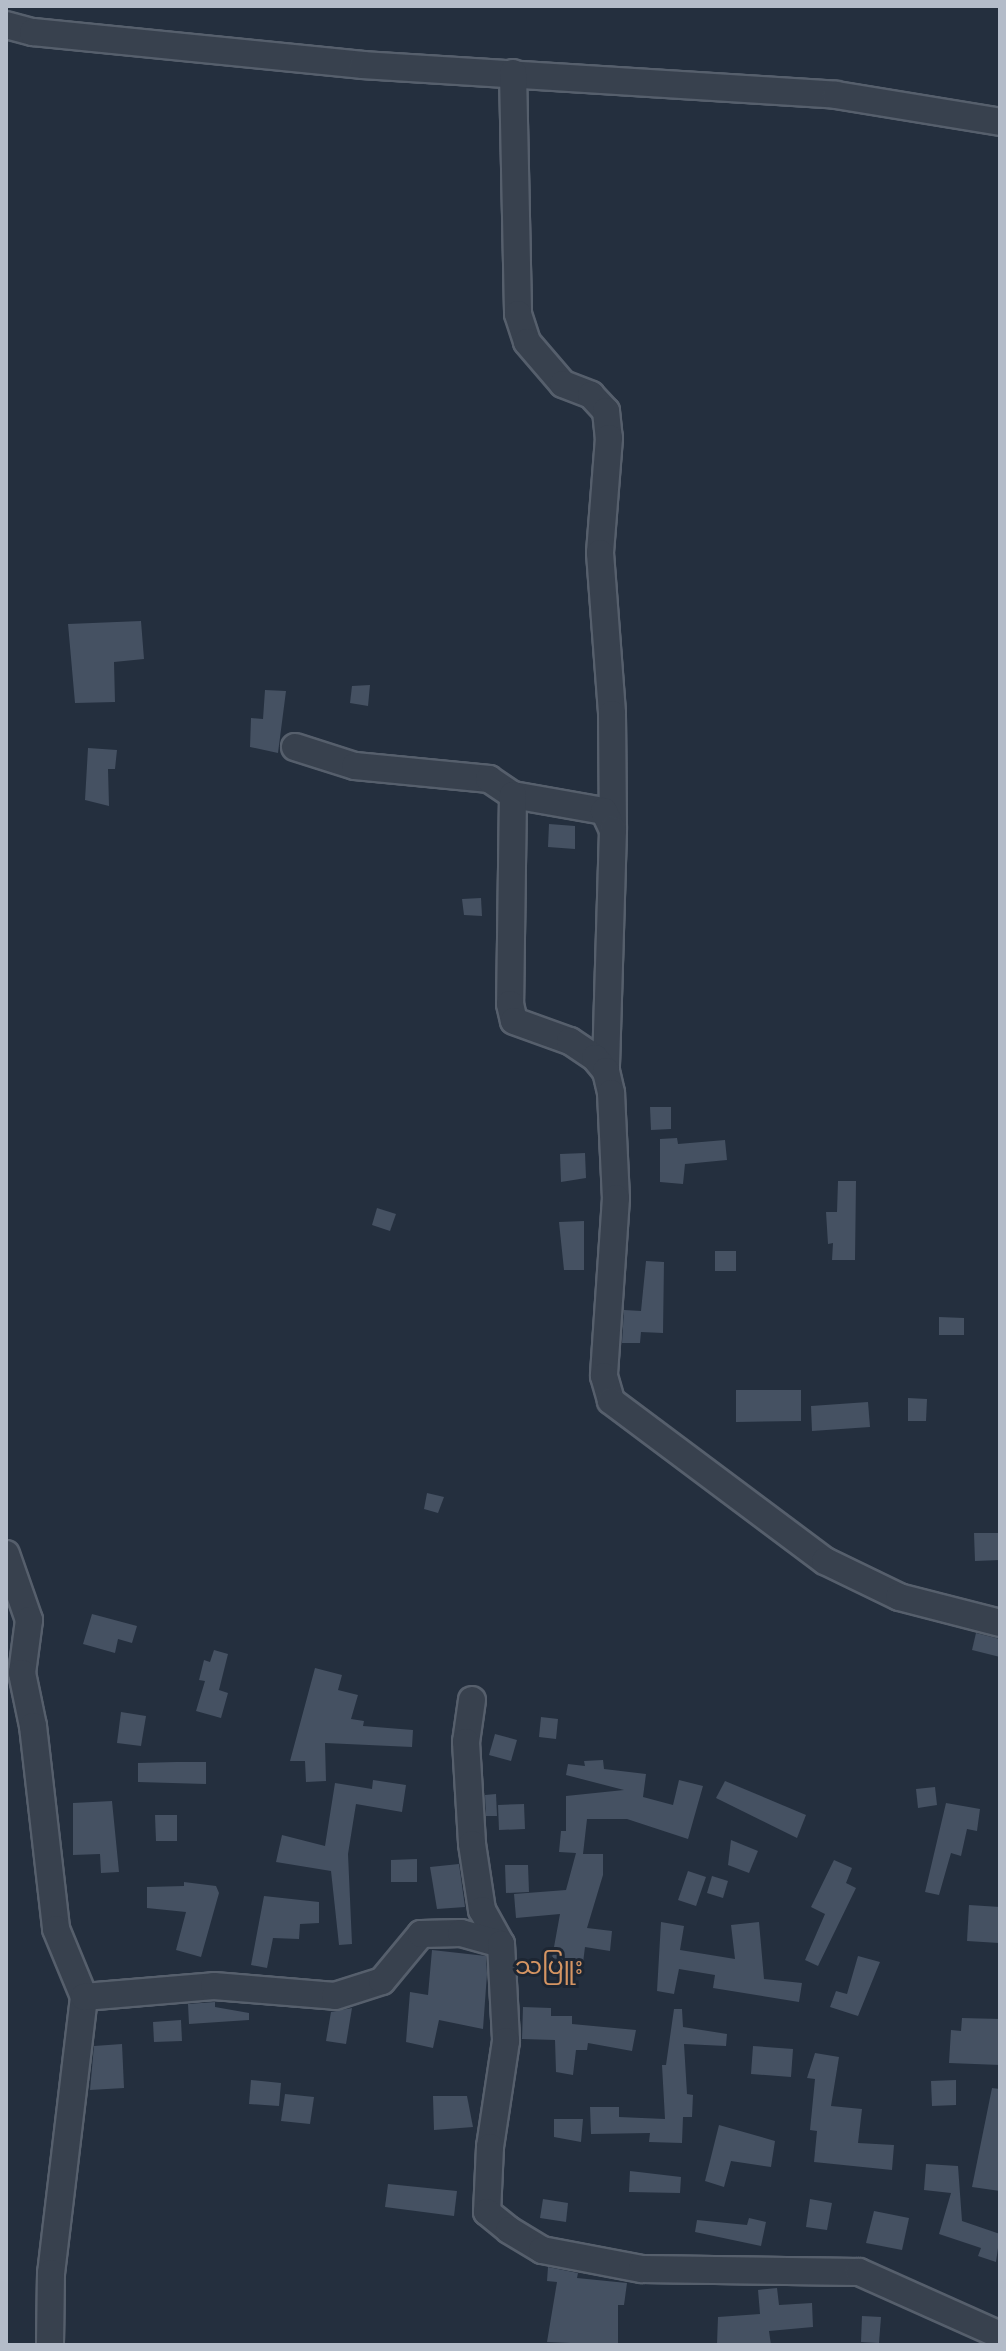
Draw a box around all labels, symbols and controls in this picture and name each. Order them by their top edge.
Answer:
district label: သပြူး [515,1952,583,1980]

